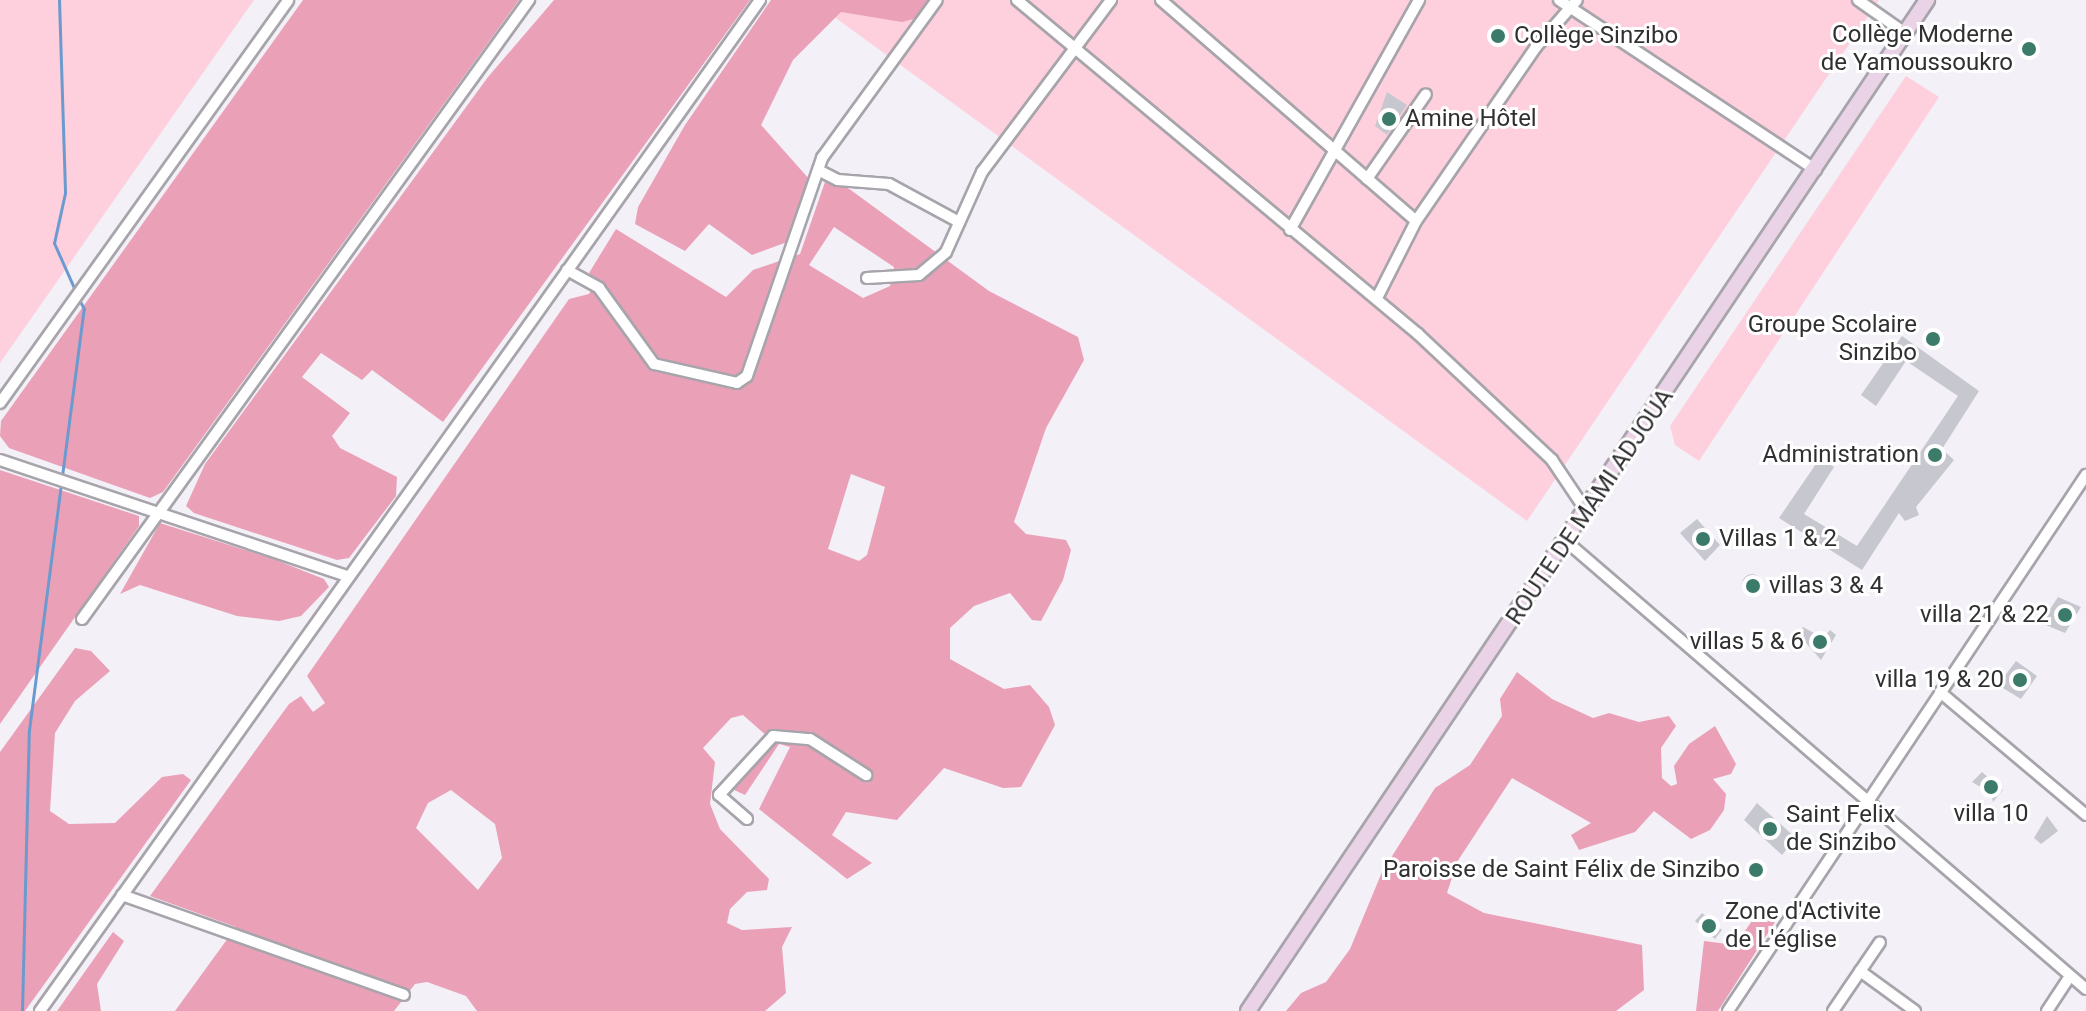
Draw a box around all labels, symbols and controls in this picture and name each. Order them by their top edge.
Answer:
place label: Collège Moderne de Yamoussoukro [1821,21,2013,77]
place label: Collège Sinzibo [1514,22,1678,50]
marker: Collège Sinzibo [1489,27,1507,45]
marker: Collège Moderne de Yamoussoukro [2020,40,2038,58]
place label: Amine Hôtel [1405,105,1537,133]
marker: Amine Hôtel [1380,110,1398,128]
place label: Groupe Scolaire Sinzibo [1748,311,1917,367]
marker: Groupe Scolaire Sinzibo [1924,330,1942,348]
street label: ROUTE DE MAMI ADJOUA [1500,384,1680,630]
place label: Administration [1762,441,1919,469]
marker: Administration [1926,446,1944,464]
place label: Villas 1 & 2 [1719,525,1837,553]
marker: Villas 1 & 2 [1694,530,1712,548]
place label: villas 3 & 4 [1769,572,1883,600]
marker: villas 3 & 4 [1744,577,1762,595]
place label: villa 21 & 22 [1920,601,2049,629]
marker: villa 21 & 22 [2056,606,2074,624]
place label: villas 5 & 6 [1690,628,1804,656]
marker: villas 5 & 6 [1811,633,1829,651]
place label: villa 19 & 20 [1875,666,2004,694]
marker: villa 19 & 20 [2011,671,2029,689]
marker: villa 10 [1982,778,2000,796]
place label: villa 10 [1953,800,2029,828]
place label: Saint Felix de Sinzibo [1786,801,1896,857]
marker: Saint Felix de Sinzibo [1761,820,1779,838]
place label: Paroisse de Saint Félix de Sinzibo [1383,856,1740,884]
marker: Paroisse de Saint Félix de Sinzibo [1747,861,1765,879]
place label: Zone d'Activite de L'église [1725,898,1881,954]
marker: Zone d'Activite de L'église [1700,917,1718,935]

